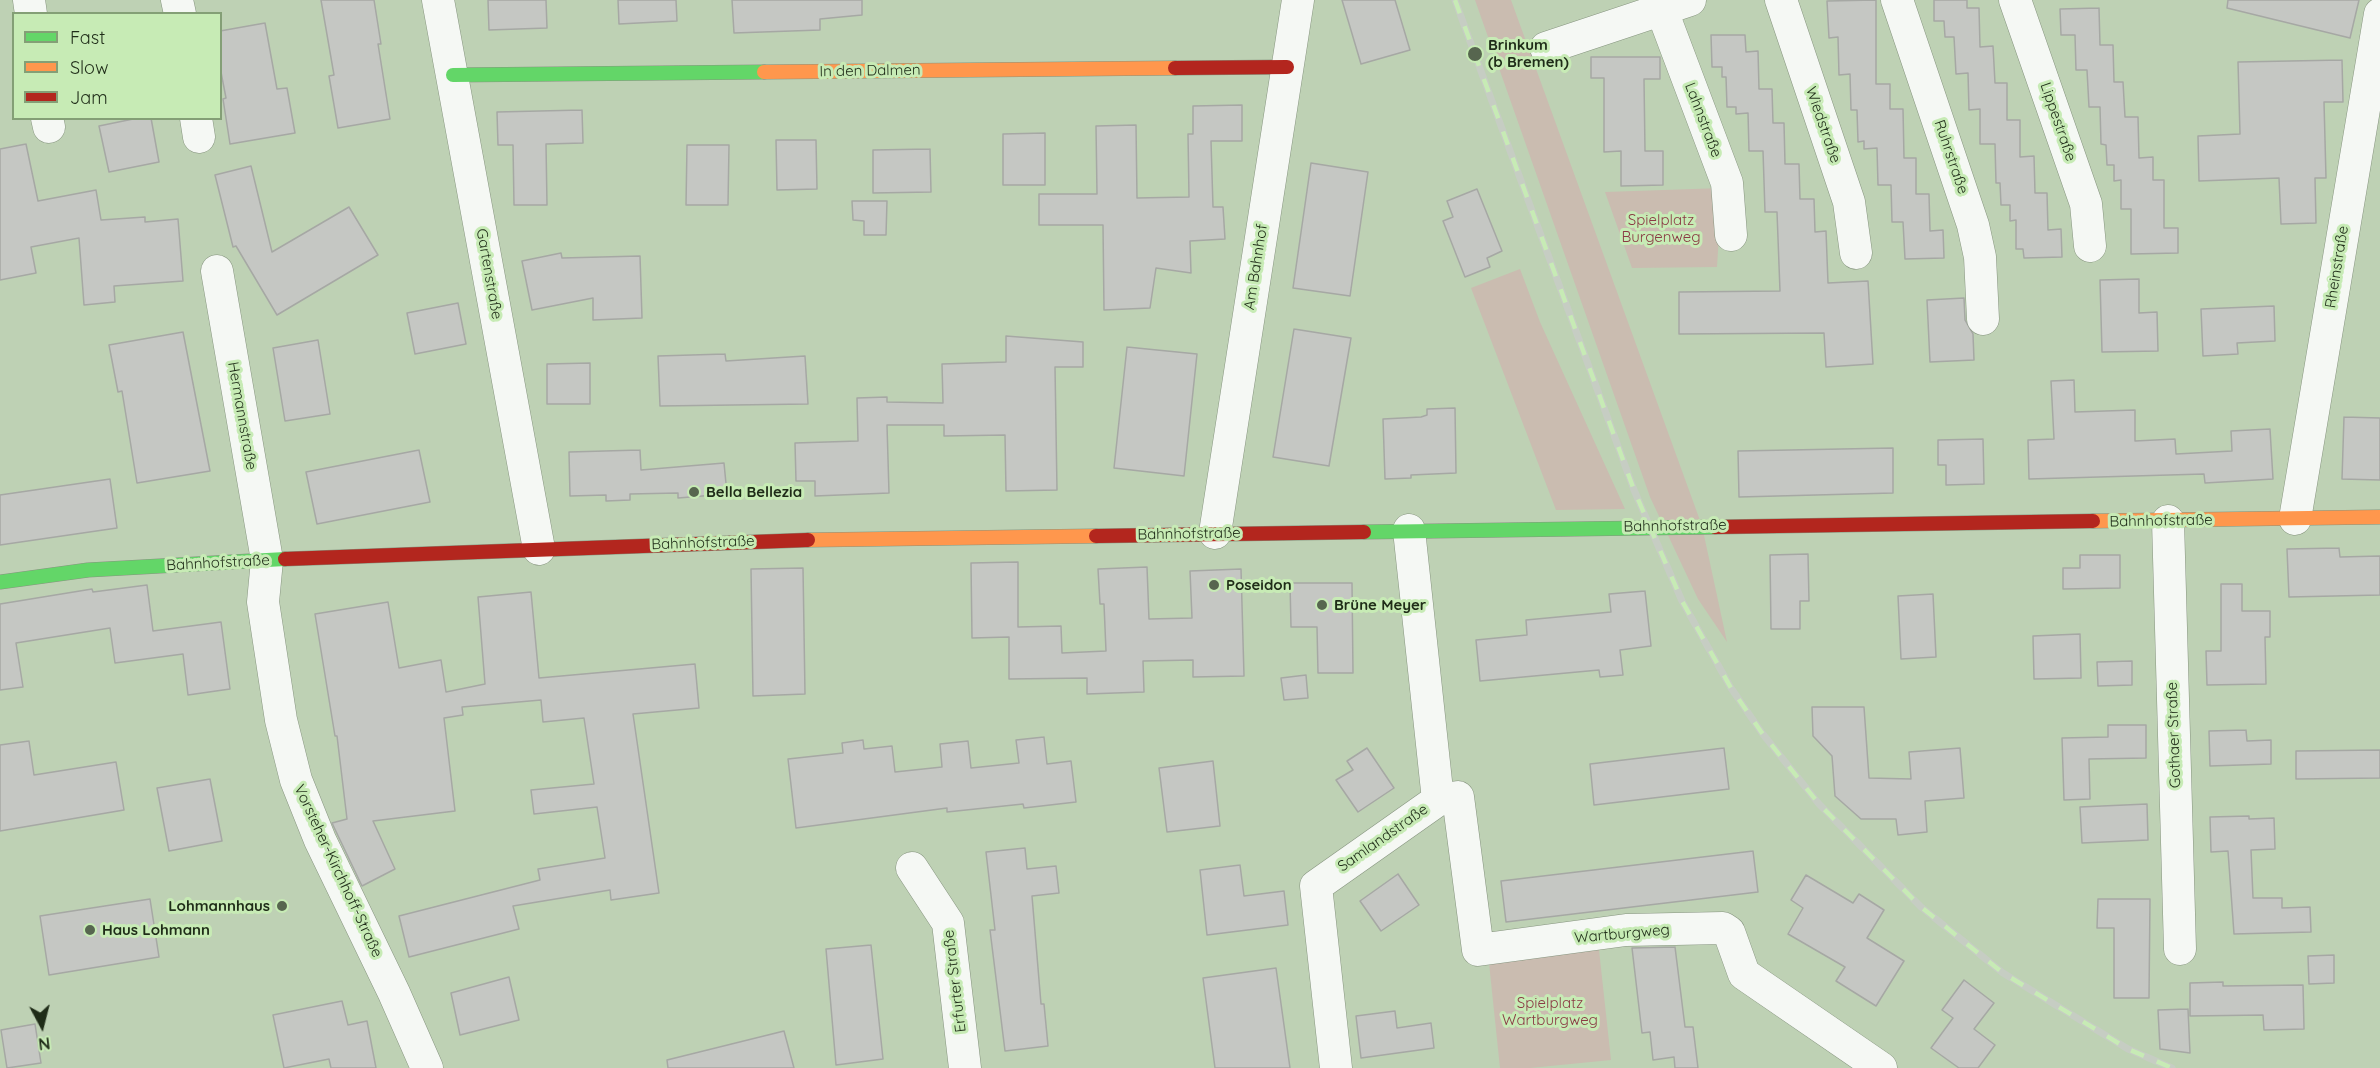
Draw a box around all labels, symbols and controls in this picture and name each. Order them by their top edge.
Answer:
legend [12,12,222,120]
text: Fast [70,26,105,49]
place label: Brinkum (b Bremen) [1488,36,1569,71]
marker: Brinkum (b Bremen) [1466,45,1484,63]
text: Slow [70,56,108,79]
street label: In den Dalmen [819,61,921,81]
street label: Lahnstraße [1681,80,1725,160]
street label: Lippestraße [2036,80,2080,164]
street label: Wiedstraße [1802,84,1844,166]
text: Jam [70,86,108,109]
street label: Ruhrstraße [1930,118,1972,196]
park label: Spielplatz Burgenweg [1621,211,1701,246]
street label: Am Bahnhof [1240,223,1272,311]
street label: Rheinstraße [2322,224,2352,310]
street label: Gartenstraße [472,227,506,321]
street label: Hermannstraße [224,361,260,471]
place label: Bella Bellezia [706,483,802,501]
marker: Bella Bellezia [687,485,701,499]
street label: Bahnhofstraße [2109,511,2213,531]
street label: Bahnhofstraße [1623,516,1727,536]
street label: Bahnhofstraße [1137,524,1241,544]
street label: Bahnhofstraße [651,532,755,554]
street label: Bahnhofstraße [166,551,270,575]
place label: Poseidon [1226,576,1292,594]
marker: Poseidon [1207,578,1221,592]
place label: Brüne Meyer [1334,596,1426,614]
marker: Brüne Meyer [1315,598,1329,612]
street label: Gothaer Straße [2163,682,2185,788]
street label: Vorsteher-Kirchhoff-Straße [290,782,386,960]
street label: Samlandstraße [1334,800,1432,876]
place label: Lohmannhaus [168,897,270,915]
marker: Lohmannhaus [275,899,289,913]
place label: Haus Lohmann [102,921,210,939]
street label: Wartburgweg [1573,921,1671,947]
marker: Haus Lohmann [83,923,97,937]
street label: Erfurter Straße [940,929,970,1033]
park label: Spielplatz Wartburgweg [1502,994,1598,1029]
north arrow [12,996,72,1056]
text: N [37,1033,51,1055]

